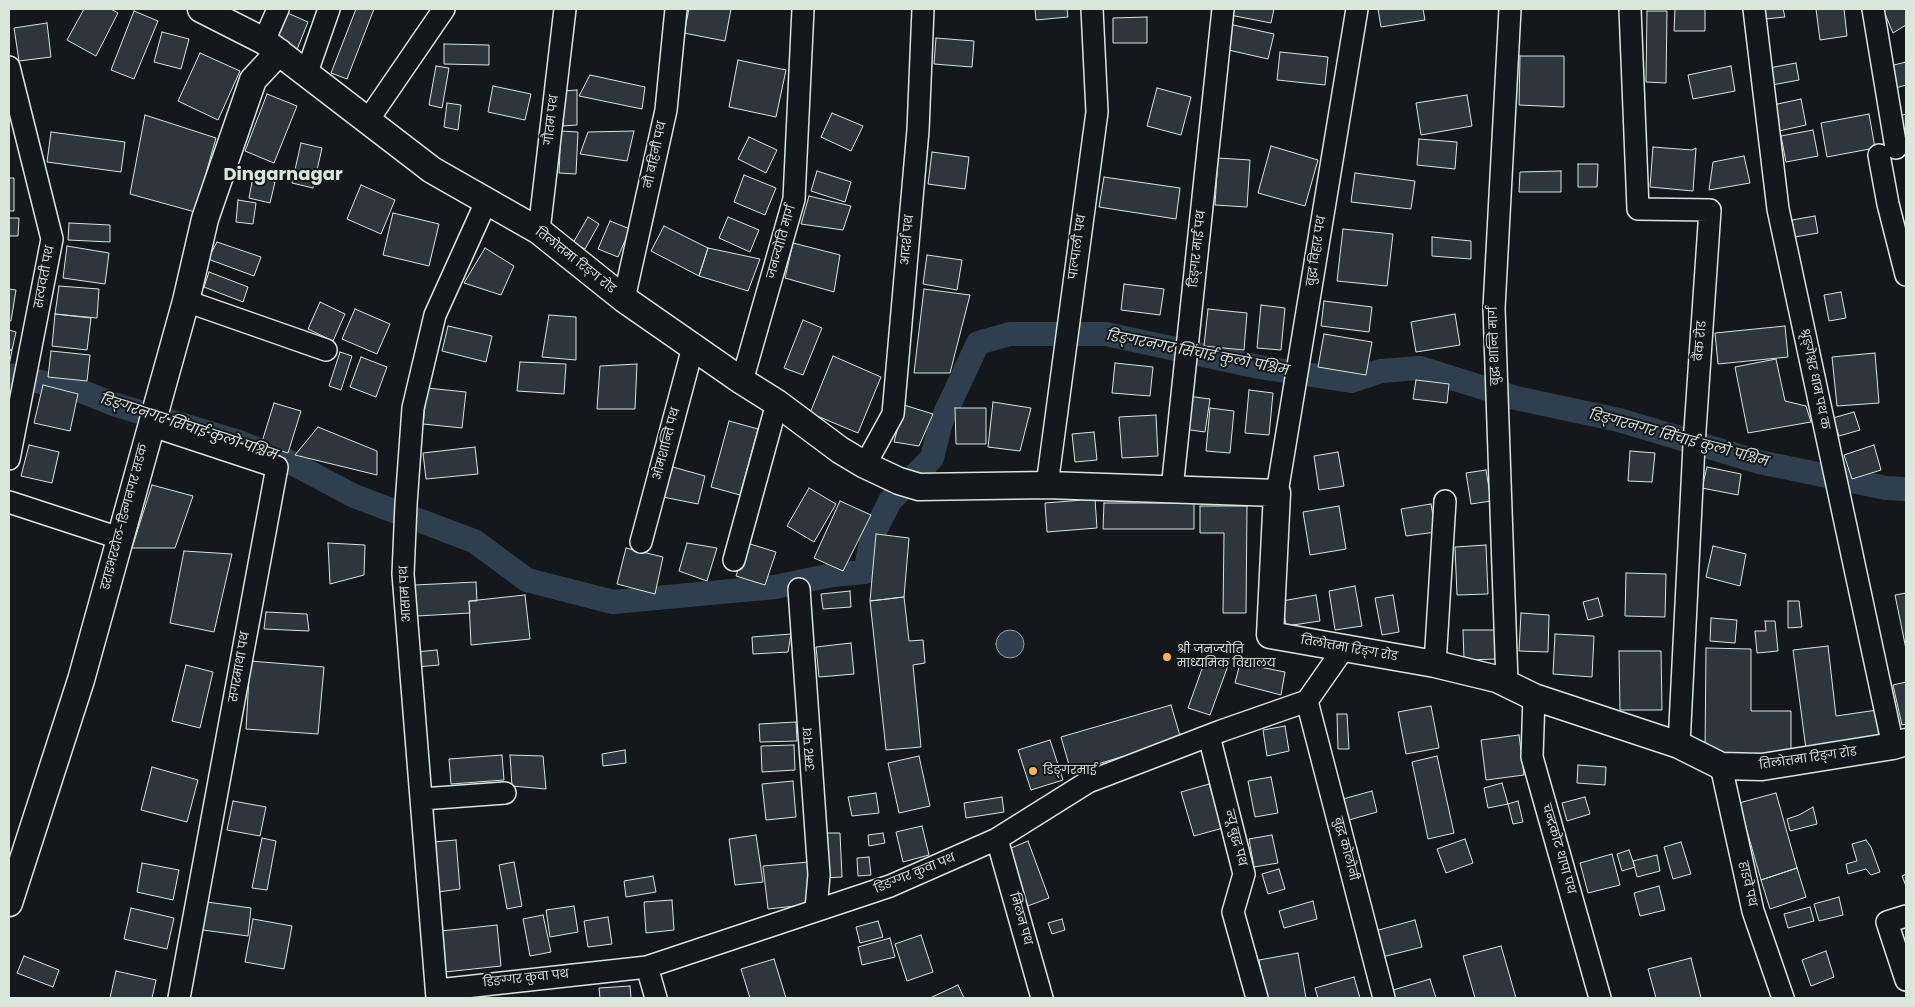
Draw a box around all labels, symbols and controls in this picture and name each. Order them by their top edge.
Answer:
street label: गौतम पथ [542,94,562,146]
street label: नौ बहिनी पथ [642,120,670,190]
district label: Dingarnagar [223,164,343,186]
street label: जनज्योति मार्ग [765,204,799,280]
street label: डिङ्गर माई पथ [1187,210,1209,288]
street label: आदर्श पथ [899,214,917,266]
street label: पाल्पाली पथ [1066,214,1090,280]
street label: बुद्ध विहार पथ [1304,215,1330,287]
street label: तिलोत्तमा रिङ्ग रोड [532,225,618,297]
street label: सत्यवती पथ [32,244,58,310]
street label: बुद्ध शान्ति मार्ग [1486,306,1504,386]
street label: बैंक रोड [1692,320,1710,362]
street label: श्रृङ्गेश्वर धाम पथ क [1796,327,1832,431]
water label: डिङ्गरनगर सिंचाई कुलो पश्चिम [1106,328,1290,380]
water label: डिङ्गरनगर सिंचाई कुलो पश्चिम [98,391,280,465]
street label: ओमशान्ति पथ [650,406,684,482]
water label: डिङ्गरनगर सिंचाई कुलो पश्चिम [1587,407,1771,471]
street label: डराइभरटोल-डिन्गनगर सडक [99,442,151,592]
street label: आसाम पथ [397,565,415,623]
street label: सगरमाथा पथ [227,631,253,703]
street label: तिलोत्तमा रिङ्ग रोड [1299,633,1399,665]
place label: श्री जनज्योति माध्यमिक विद्यालय [1177,643,1276,671]
marker: श्री जनज्योति माध्यमिक विद्यालय [1161,651,1173,663]
street label: उमर पथ [801,727,819,771]
street label: तिलोत्तमा रिङ्ग रोड [1758,745,1858,773]
place label: डिङ्गरमाई [1043,764,1097,778]
marker: डिङ्गरमाई [1027,765,1039,777]
street label: चन्द्रकोट थापा पथ [1538,802,1578,896]
street label: न्यू बुद्ध पथ [1221,808,1249,868]
street label: बुद्ध कोलोनी [1330,816,1360,882]
street label: डिङग्गर कुवा पथ [872,851,958,897]
street label: हाइवे पथ [1735,860,1759,908]
street label: मिलन पथ [1006,891,1034,947]
street label: डिङग्गर कुवा पथ [482,967,570,991]

